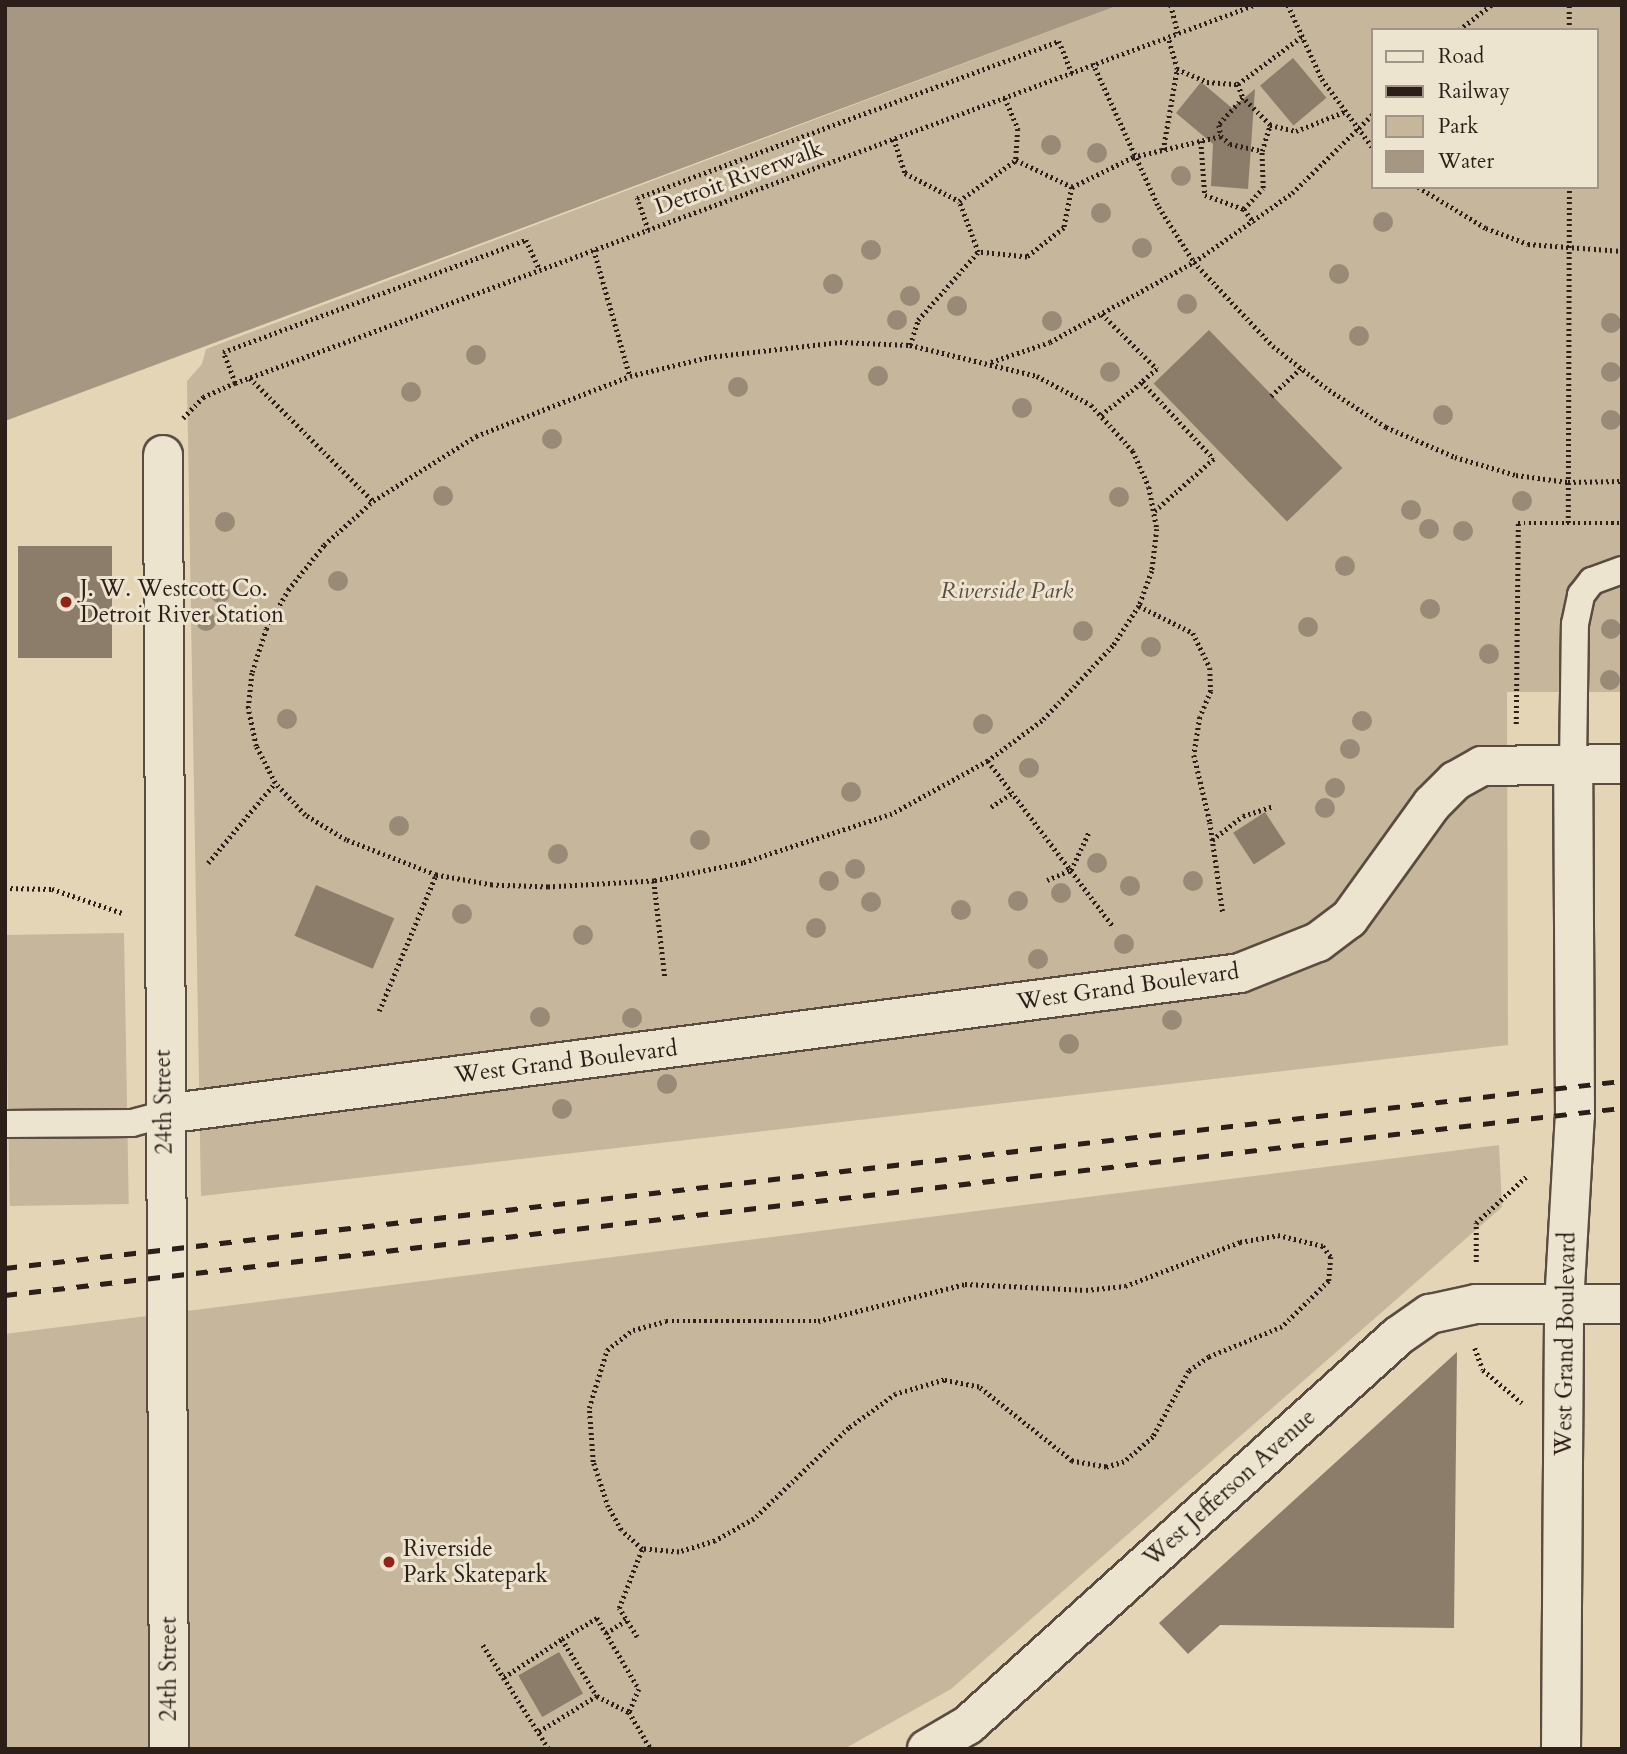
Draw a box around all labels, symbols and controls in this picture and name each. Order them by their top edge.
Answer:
legend [1372,28,1599,189]
text: Road [1438,42,1484,71]
text: Railway [1438,77,1510,106]
text: Park [1438,112,1478,141]
street label: Detroit Riverwalk [651,135,827,221]
text: Water [1438,147,1494,176]
place label: J. W. Westcott Co. Detroit River Station [80,575,284,629]
park label: Riverside Park [941,577,1073,605]
marker: J. W. Westcott Co. Detroit River Station [58,594,74,610]
street label: West Grand Boulevard [1015,958,1241,1016]
street label: West Grand Boulevard [453,1035,679,1089]
street label: 24th Street [149,1049,179,1155]
street label: West Grand Boulevard [1550,1232,1582,1456]
street label: West Jefferson Avenue [1138,1404,1322,1572]
place label: Riverside Park Skatepark [403,1535,548,1589]
marker: Riverside Park Skatepark [381,1554,397,1570]
street label: 24th Street [155,1617,183,1721]

